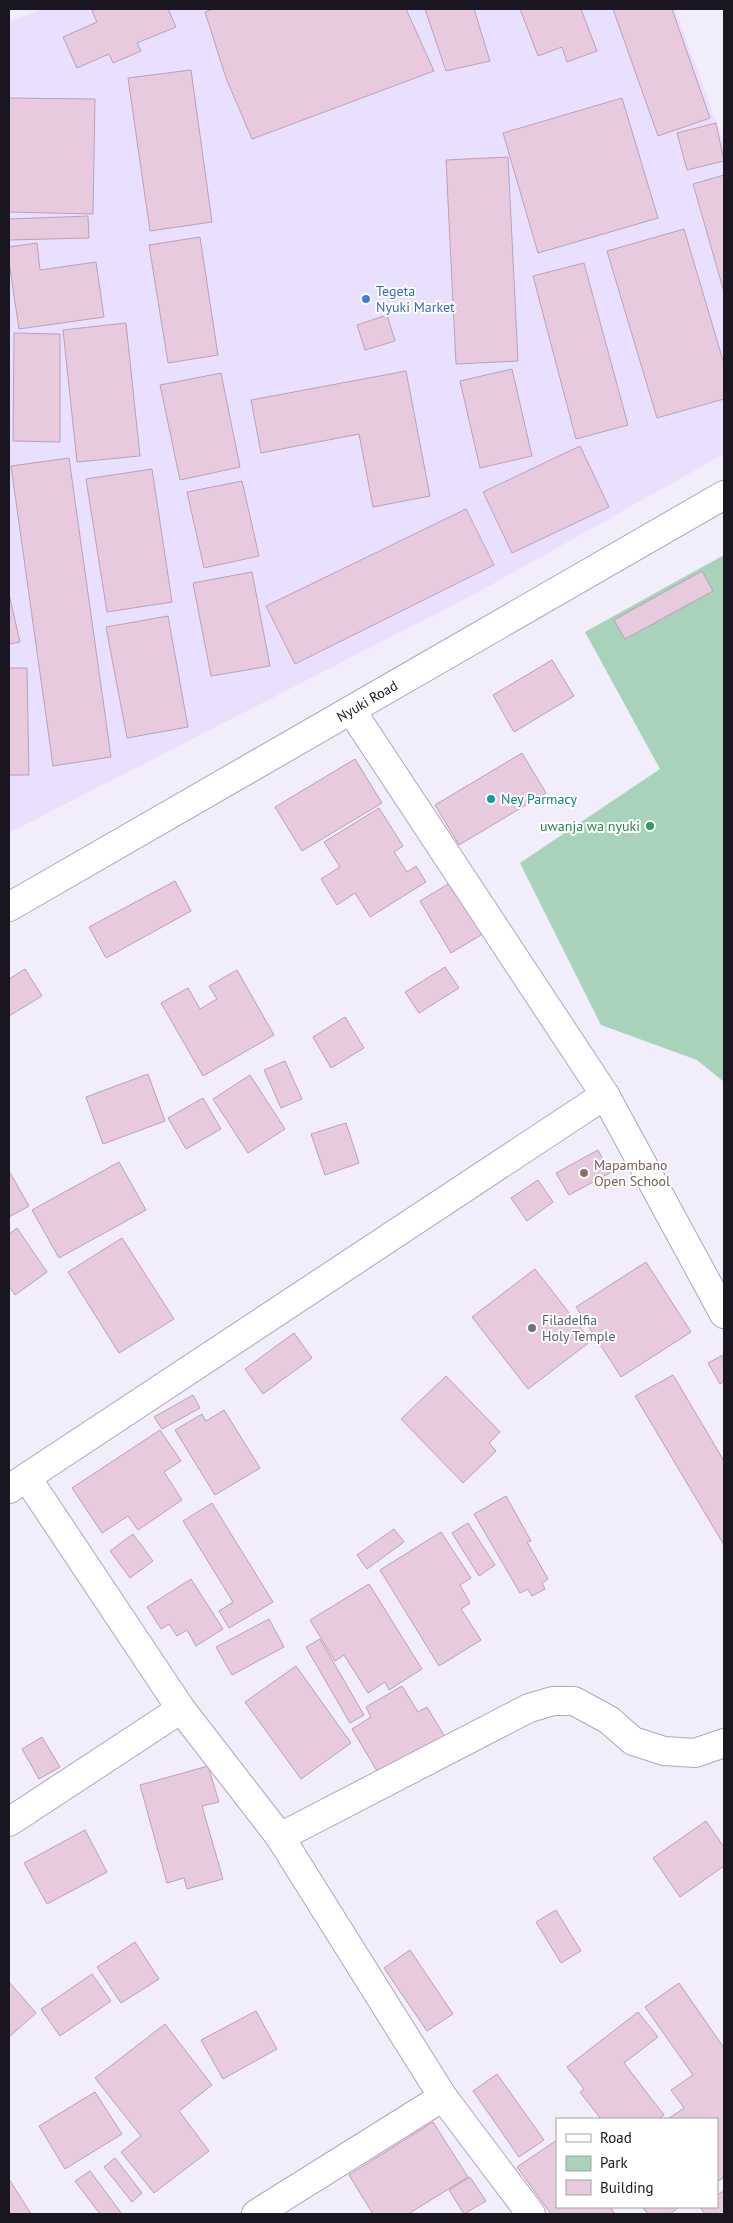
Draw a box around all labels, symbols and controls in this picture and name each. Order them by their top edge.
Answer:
place label: Tegeta Nyuki Market [376,282,455,316]
marker: Tegeta Nyuki Market [360,293,372,305]
street label: Nyuki Road [333,676,401,726]
place label: Ney Parmacy [501,790,577,808]
marker: Ney Parmacy [485,793,497,805]
place label: uwanja wa nyuki [540,817,640,835]
marker: uwanja wa nyuki [644,820,656,832]
place label: Mapambano Open School [594,1156,670,1190]
marker: Mapambano Open School [578,1167,590,1179]
place label: Filadelfia Holy Temple [542,1311,616,1345]
marker: Filadelfia Holy Temple [526,1322,538,1334]
legend [556,2118,718,2208]
text: Road [600,2128,632,2147]
text: Park [600,2153,628,2172]
text: Building [600,2178,654,2197]

